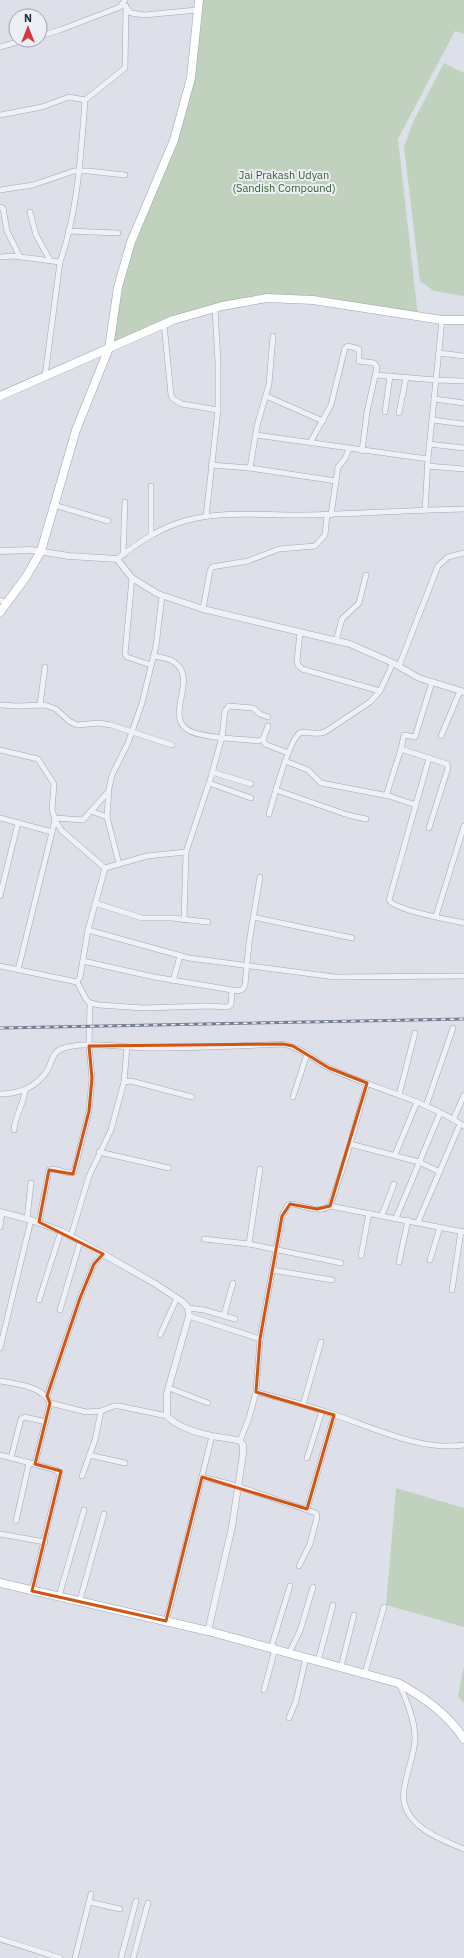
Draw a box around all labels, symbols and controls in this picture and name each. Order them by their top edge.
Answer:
north arrow [8,8,48,48]
text: N [24,11,32,25]
park label: Jai Prakash Udyan (Sandish Compound) [232,168,336,195]

